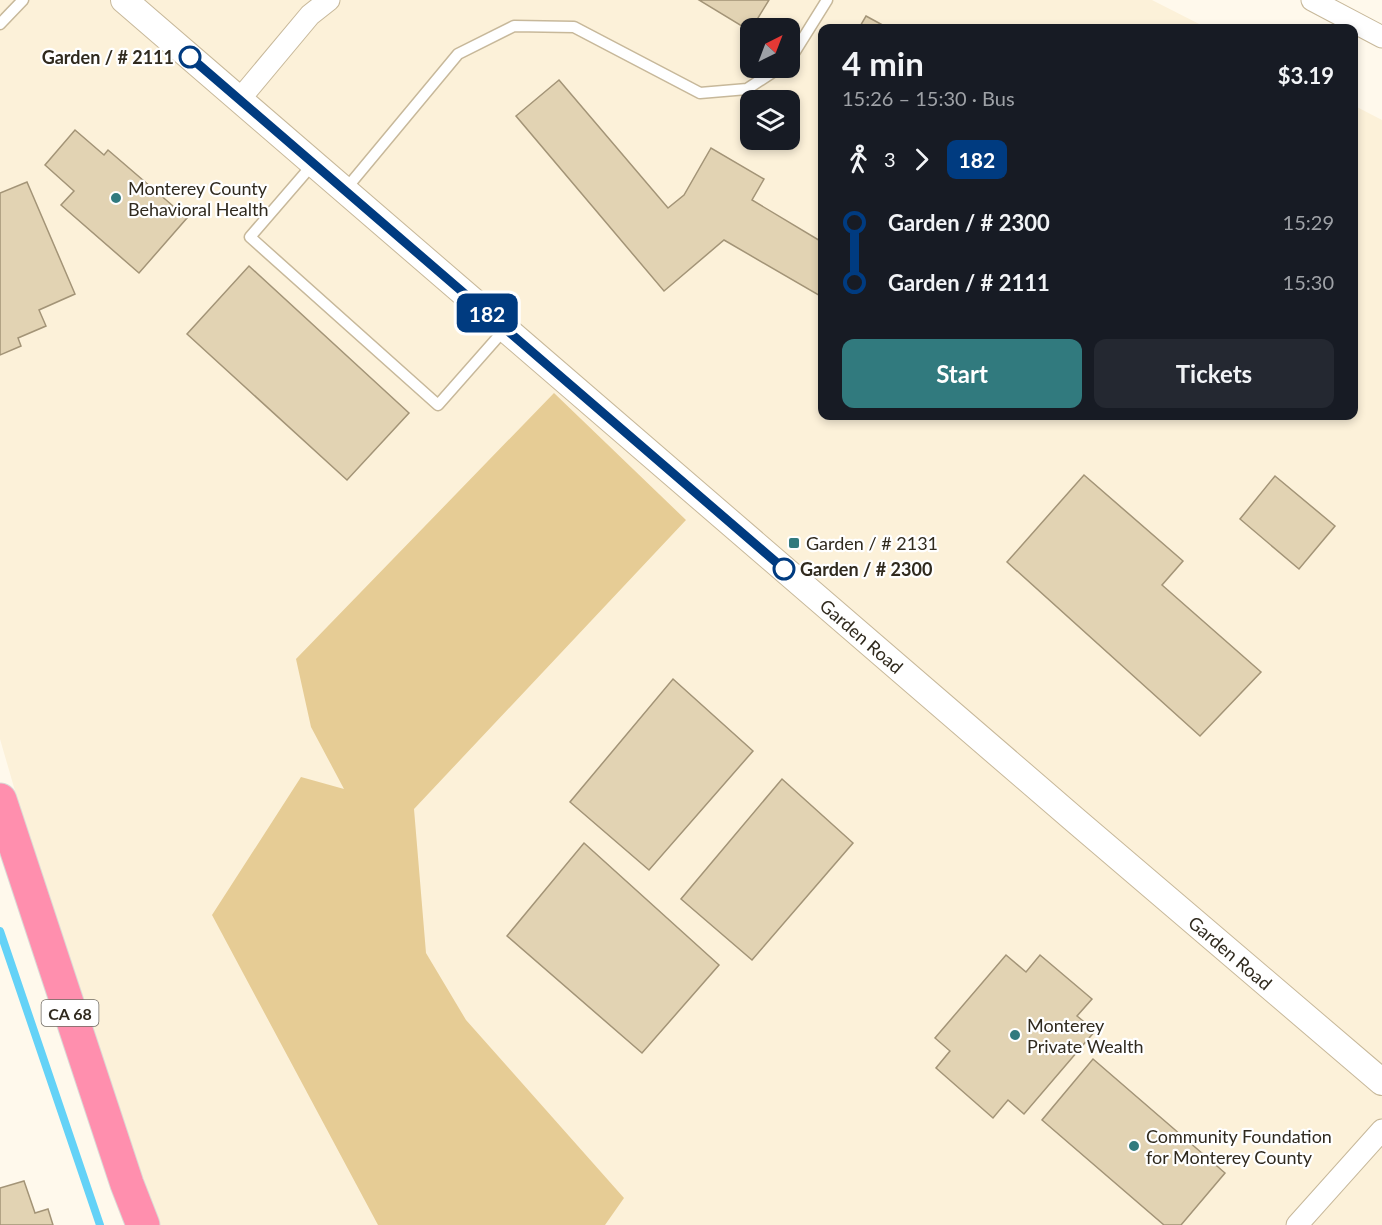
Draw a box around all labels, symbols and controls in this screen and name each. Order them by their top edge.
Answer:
north arrow [740,18,800,78]
map controls [740,18,800,150]
text: 4 min [842,43,924,83]
place label: Garden / # 2111 [42,46,174,68]
marker: Garden / # 2111 [179,46,201,68]
text: $3.19 [1278,62,1334,89]
text: 15:26 – 15:30 · Bus [842,86,1015,110]
button: layers [740,90,800,150]
icon: walk [842,143,875,176]
icon: forward [905,143,938,176]
text: 3 [884,147,896,171]
text: 182 [959,147,995,172]
place label: Monterey County Behavioral Health [128,177,269,220]
marker: Monterey County Behavioral Health [109,191,123,205]
text: Garden / # 2300 [888,209,1050,236]
text: 15:29 [1283,210,1334,234]
text: Garden / # 2111 [888,269,1050,296]
text: 15:30 [1283,270,1334,294]
line badge: 182 [452,294,522,332]
text: 182 [469,301,505,326]
button: Start [842,339,1082,408]
button: Tickets [1094,339,1334,408]
place label: Garden / # 2131 [806,532,938,554]
marker: Garden / # 2131 [787,536,801,550]
marker: Garden / # 2300 [773,558,795,580]
place label: Garden / # 2300 [800,558,932,580]
street label: Garden Road [816,594,908,678]
street label: Garden Road [1184,911,1277,994]
road number: CA 68 [42,1000,98,1026]
place label: Monterey Private Wealth [1027,1014,1144,1057]
marker: Monterey Private Wealth [1008,1028,1022,1042]
place label: Community Foundation for Monterey County [1146,1125,1332,1168]
marker: Community Foundation for Monterey County [1127,1139,1141,1153]

